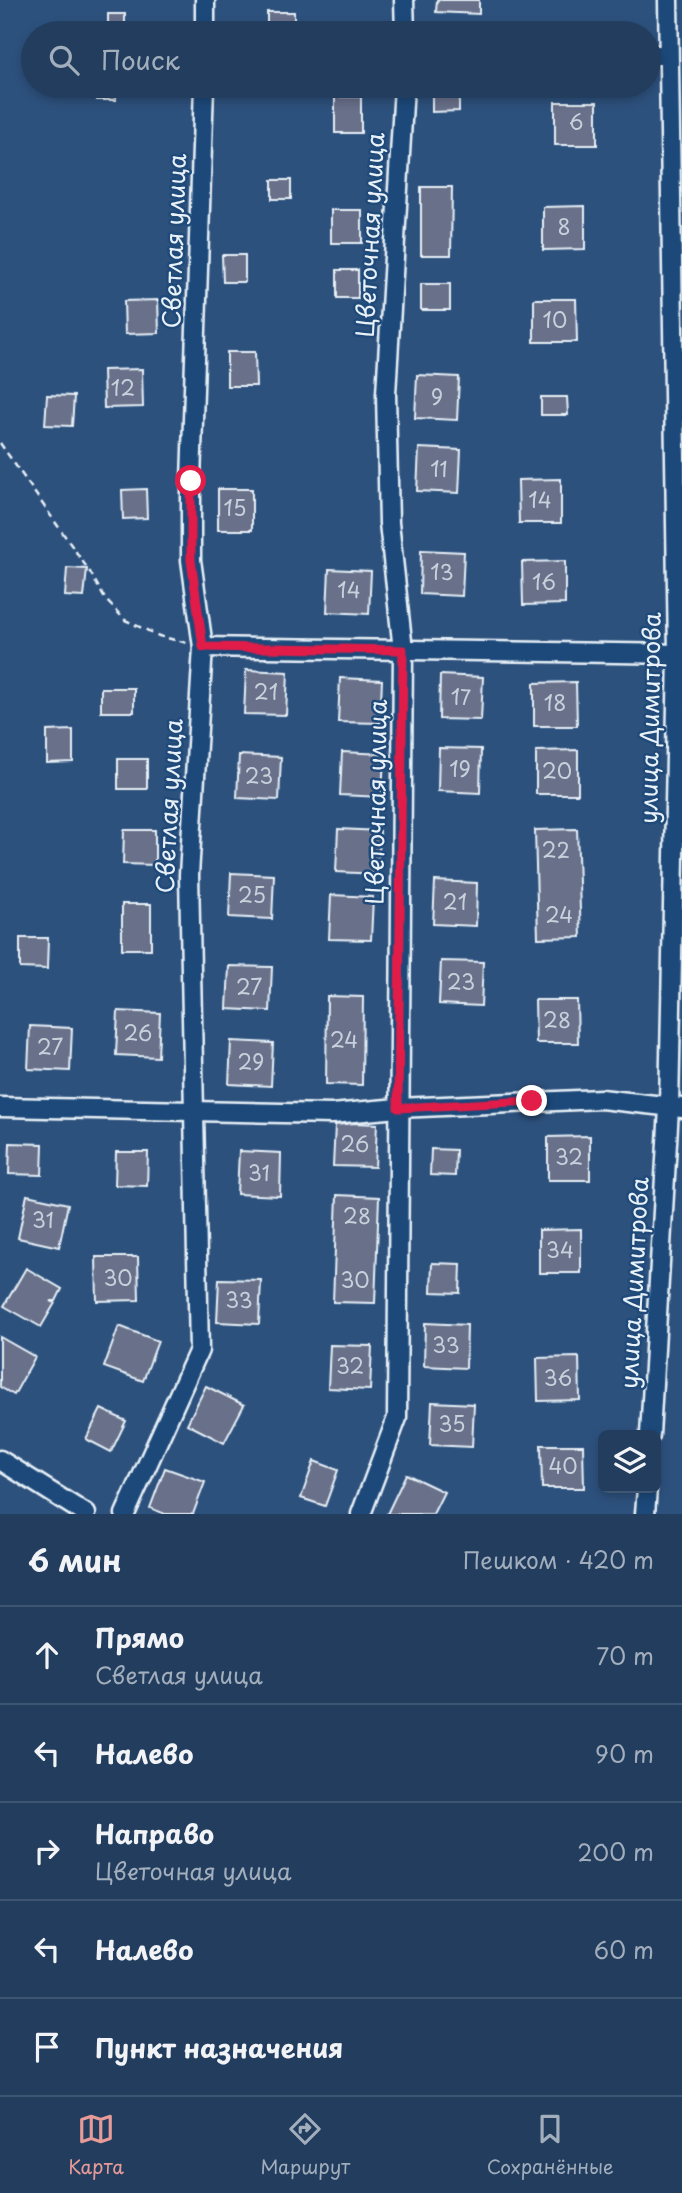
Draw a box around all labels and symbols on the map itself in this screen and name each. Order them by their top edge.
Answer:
house number: 6 [569,105,583,137]
street label: Цветочная улица [346,132,392,338]
street label: Светлая улица [152,153,194,329]
house number: 8 [557,210,571,242]
house number: 10 [543,303,567,335]
house number: 12 [111,371,135,403]
house number: 9 [431,380,443,412]
house number: 11 [430,452,448,484]
route start [175,465,206,496]
house number: 14 [528,483,552,515]
house number: 15 [224,491,246,523]
house number: 13 [430,555,454,587]
house number: 16 [532,565,556,597]
house number: 14 [337,573,361,605]
street label: улица Димитрова [629,612,669,824]
house number: 21 [254,675,278,707]
house number: 17 [451,680,471,712]
house number: 18 [544,686,566,718]
street label: Цветочная улица [355,699,395,905]
street label: Светлая улица [145,718,191,894]
house number: 19 [449,752,471,784]
house number: 20 [542,754,572,786]
house number: 23 [245,759,273,791]
house number: 22 [542,833,570,865]
house number: 25 [238,878,266,910]
house number: 21 [443,885,467,917]
house number: 24 [545,898,573,930]
house number: 23 [447,965,475,997]
house number: 27 [236,970,262,1002]
house number: 28 [543,1003,571,1035]
house number: 26 [124,1016,152,1048]
house number: 24 [330,1023,358,1055]
house number: 27 [37,1030,63,1062]
house number: 29 [238,1045,264,1077]
route end [516,1085,547,1116]
house number: 26 [341,1127,369,1159]
house number: 32 [555,1140,583,1172]
house number: 31 [248,1156,270,1188]
street label: улица Димитрова [609,1176,657,1390]
house number: 28 [343,1199,371,1231]
house number: 31 [32,1203,54,1235]
house number: 34 [546,1233,574,1265]
house number: 30 [103,1261,133,1293]
house number: 30 [340,1263,370,1295]
house number: 33 [225,1283,253,1315]
house number: 33 [432,1328,460,1360]
house number: 32 [336,1349,364,1381]
house number: 36 [544,1361,572,1393]
house number: 35 [439,1407,465,1439]
house number: 40 [548,1449,578,1481]

